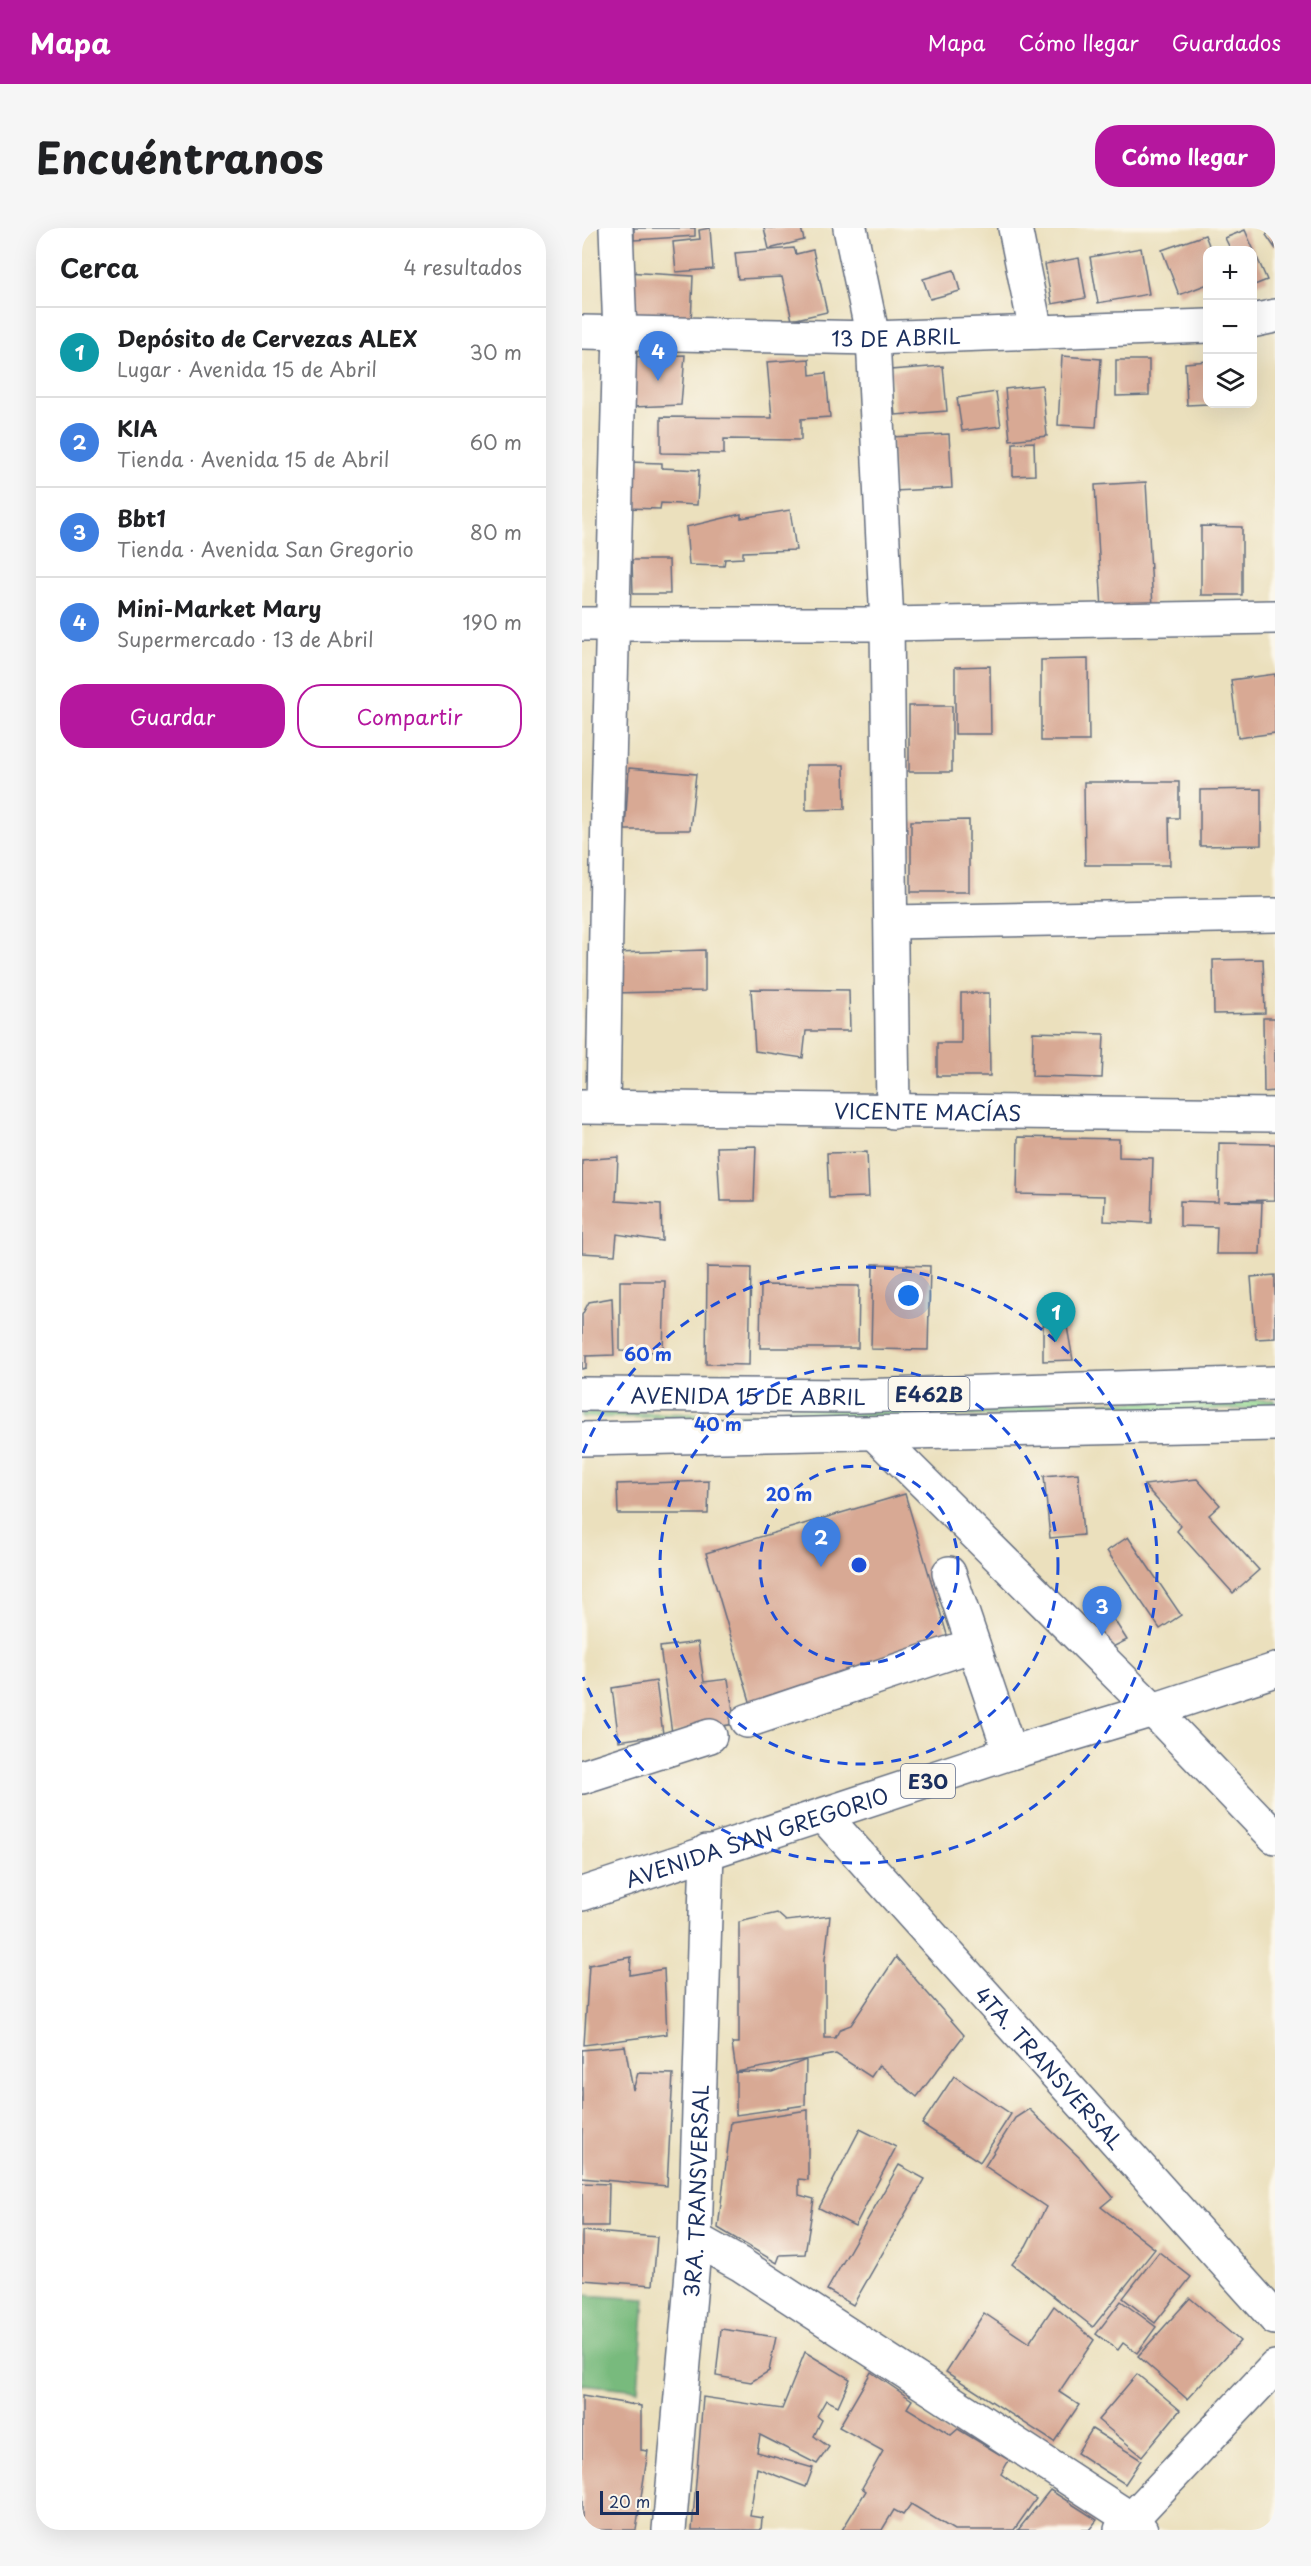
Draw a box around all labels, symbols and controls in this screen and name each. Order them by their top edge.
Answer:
text: Mapa [30,21,111,64]
text: Mapa [928,26,986,58]
text: Cómo llegar [1019,26,1139,58]
text: Guardados [1172,26,1281,58]
text: Encuéntranos [36,125,324,188]
button: Cómo llegar [1095,125,1275,187]
map controls [1203,246,1257,408]
button: + [1203,246,1257,300]
text: Cerca [60,248,139,287]
text: 4 resultados [404,252,522,282]
button: − [1203,300,1257,354]
street label: 13 DE ABRIL [831,319,961,354]
text: Depósito de Cervezas ALEX [117,321,417,354]
pin: 4 [638,332,678,381]
text: 1 [75,337,84,367]
text: 30 m [469,337,522,367]
text: Lugar · Avenida 15 de Abril [117,354,377,384]
button: layers [1203,354,1257,408]
text: KIA [117,411,158,444]
text: 2 [72,427,87,457]
text: 60 m [470,427,522,457]
text: Tienda · Avenida 15 de Abril [117,444,389,474]
text: Bbt1 [117,501,166,534]
text: 3 [73,517,86,547]
text: 80 m [470,517,522,547]
text: Tienda · Avenida San Gregorio [117,534,414,564]
text: Mini-Market Mary [117,591,321,624]
text: 4 [73,607,86,637]
text: 190 m [463,607,522,637]
text: Supermercado · 13 de Abril [117,624,374,654]
button: Guardar [60,684,285,748]
button: Compartir [297,684,522,748]
street label: VICENTE MACÍAS [834,1094,1022,1128]
your location [894,1281,923,1310]
pin: 1 [1036,1292,1076,1342]
text: 60 m [624,1340,672,1367]
road number: E462B [888,1377,970,1411]
street label: AVENIDA 15 DE ABRIL [630,1378,866,1412]
text: 40 m [694,1410,742,1437]
text: 20 m [766,1480,812,1507]
pin: 2 [802,1518,840,1567]
centre of rings [849,1555,869,1575]
pin: 3 [1082,1586,1122,1636]
road number: E30 [901,1764,955,1798]
street label: AVENIDA SAN GREGORIO [621,1778,893,1895]
street label: 4TA. TRANSVERSAL [968,1979,1132,2156]
street label: 3RA. TRANSVERSAL [674,2084,716,2299]
scale bar [600,2488,699,2516]
text: 20 m [609,2489,650,2513]

